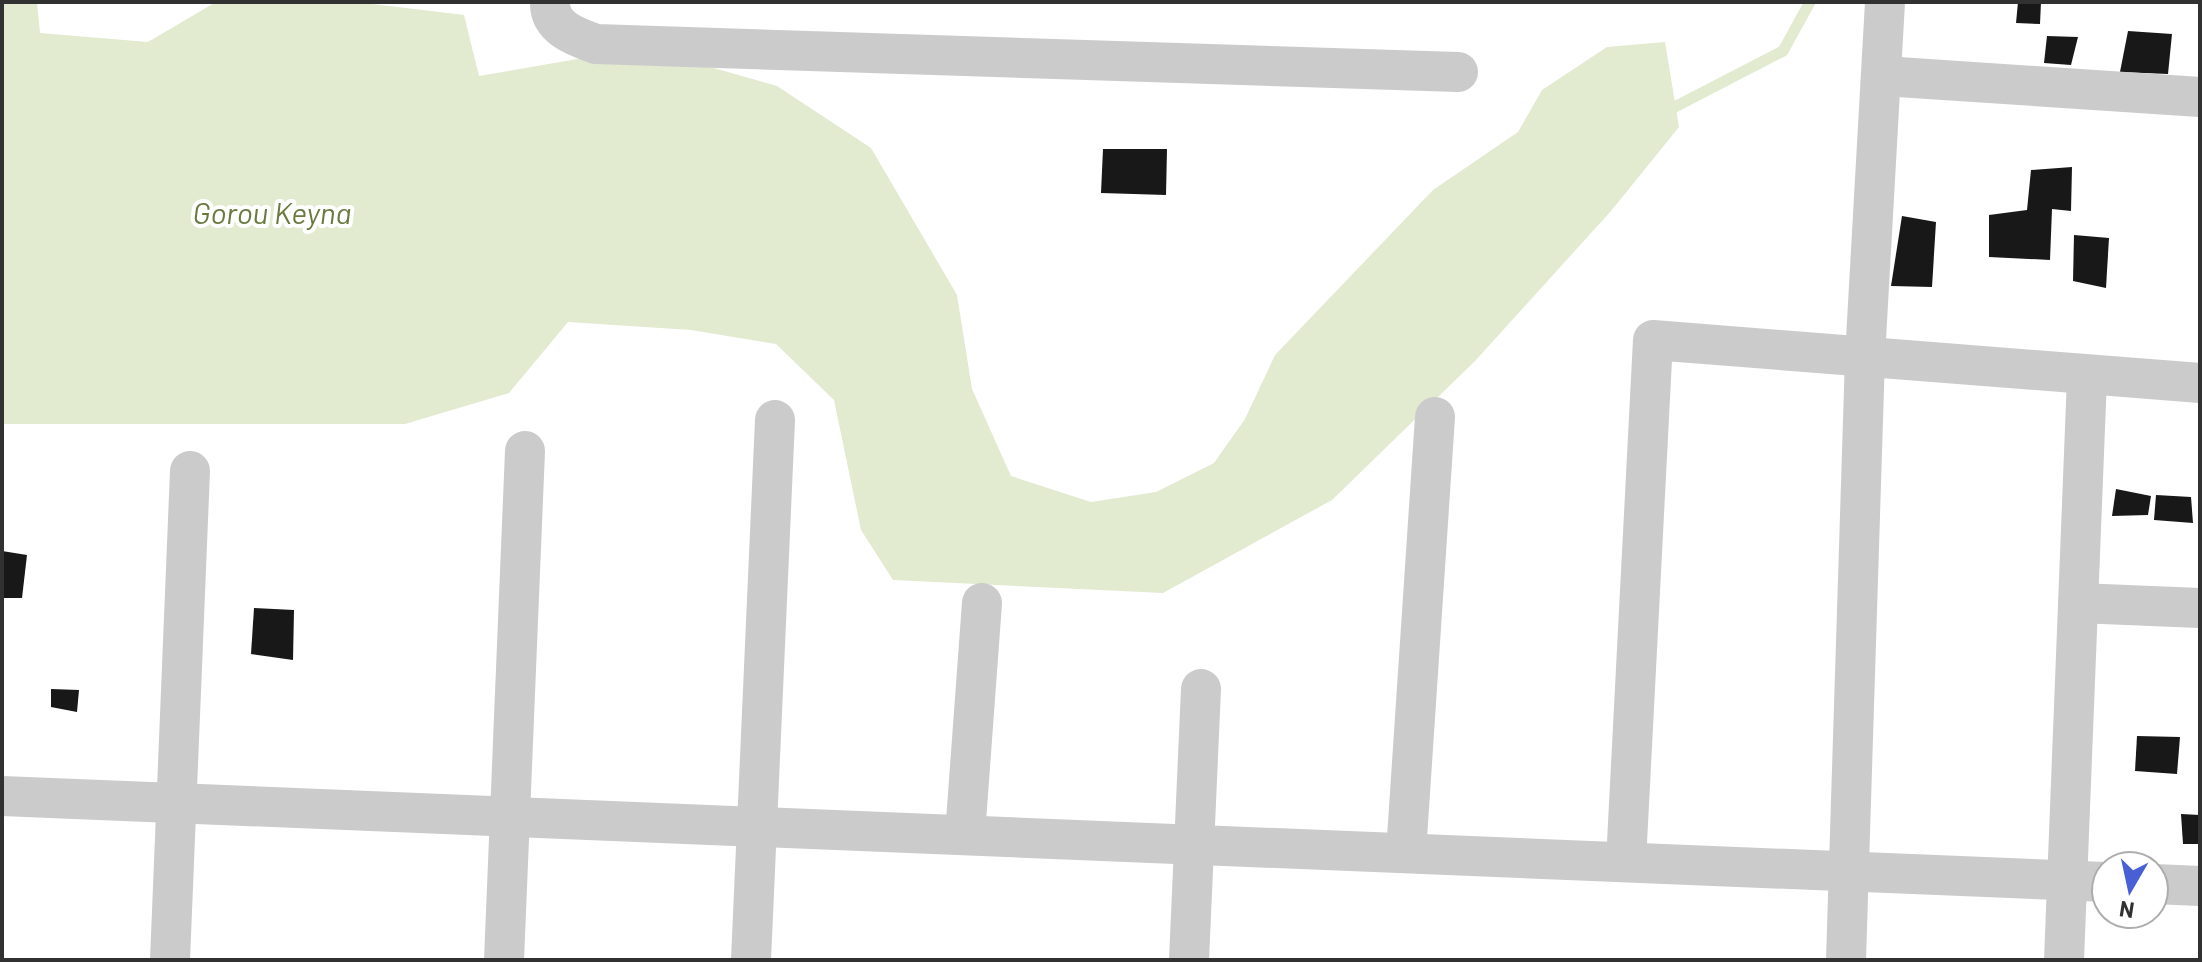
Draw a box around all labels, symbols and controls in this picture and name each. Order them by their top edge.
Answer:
water label: Gorou Keyna [193,194,351,230]
north arrow [2090,850,2170,930]
text: N [2117,897,2136,925]

